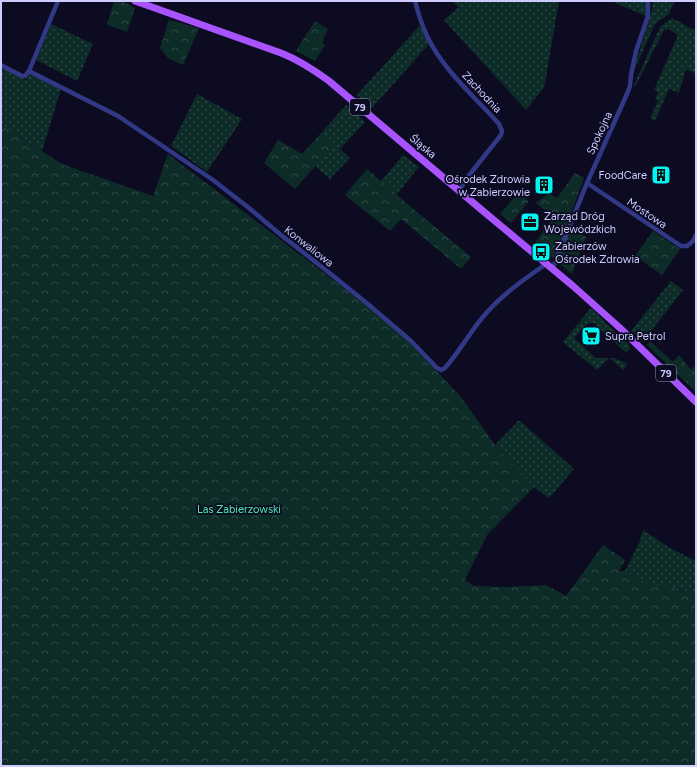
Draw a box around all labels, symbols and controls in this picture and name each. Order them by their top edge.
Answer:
street label: Zachodnia [459,69,504,116]
road number: 79 [350,99,370,115]
street label: Spokojna [584,110,615,157]
street label: Śląska [407,131,439,161]
building icon: FoodCare [650,164,672,186]
place label: FoodCare [599,169,647,182]
place label: Ośrodek Zdrowia w Zabierzowie [445,173,530,199]
building icon: Ośrodek Zdrowia w Zabierzowie [533,174,555,196]
street label: Mostowa [624,195,669,231]
place label: Zarząd Dróg Wojewódzkich [544,210,616,236]
office icon: Zarząd Dróg Wojewódzkich [519,211,541,233]
street label: Konwaliowa [282,223,336,270]
place label: Zabierzów Ośrodek Zdrowia [555,240,640,266]
bus stop icon: Zabierzów Ośrodek Zdrowia [530,241,552,263]
supermarket icon: Supra Petrol [580,325,602,347]
place label: Supra Petrol [605,330,665,343]
road number: 79 [656,365,676,381]
park label: Las Zabierzowski [197,503,281,516]

